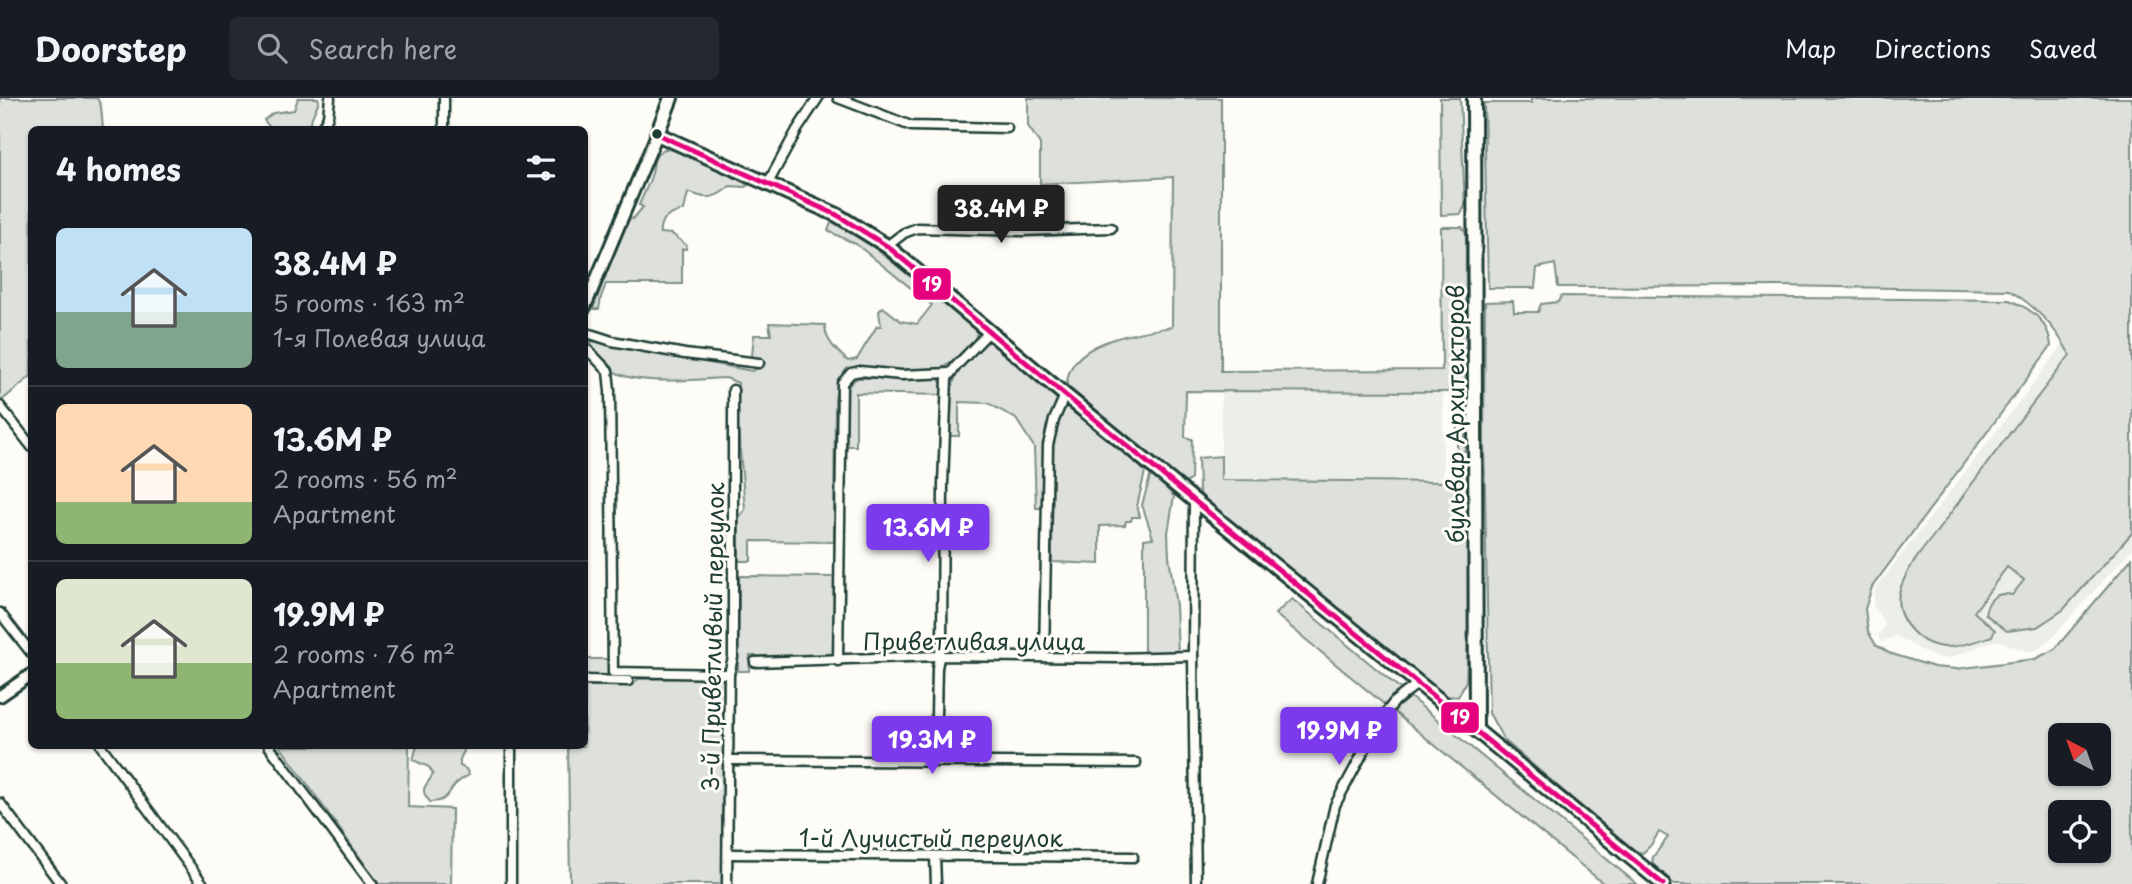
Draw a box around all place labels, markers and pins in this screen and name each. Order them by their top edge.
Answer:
unlabelled marker [650,127,664,141]
pin: 38.4M ₽ [936,186,1066,245]
pin: 13.6M ₽ [863,504,993,564]
pin: 19.9M ₽ [1274,708,1404,767]
pin: 19.3M ₽ [867,716,997,776]

